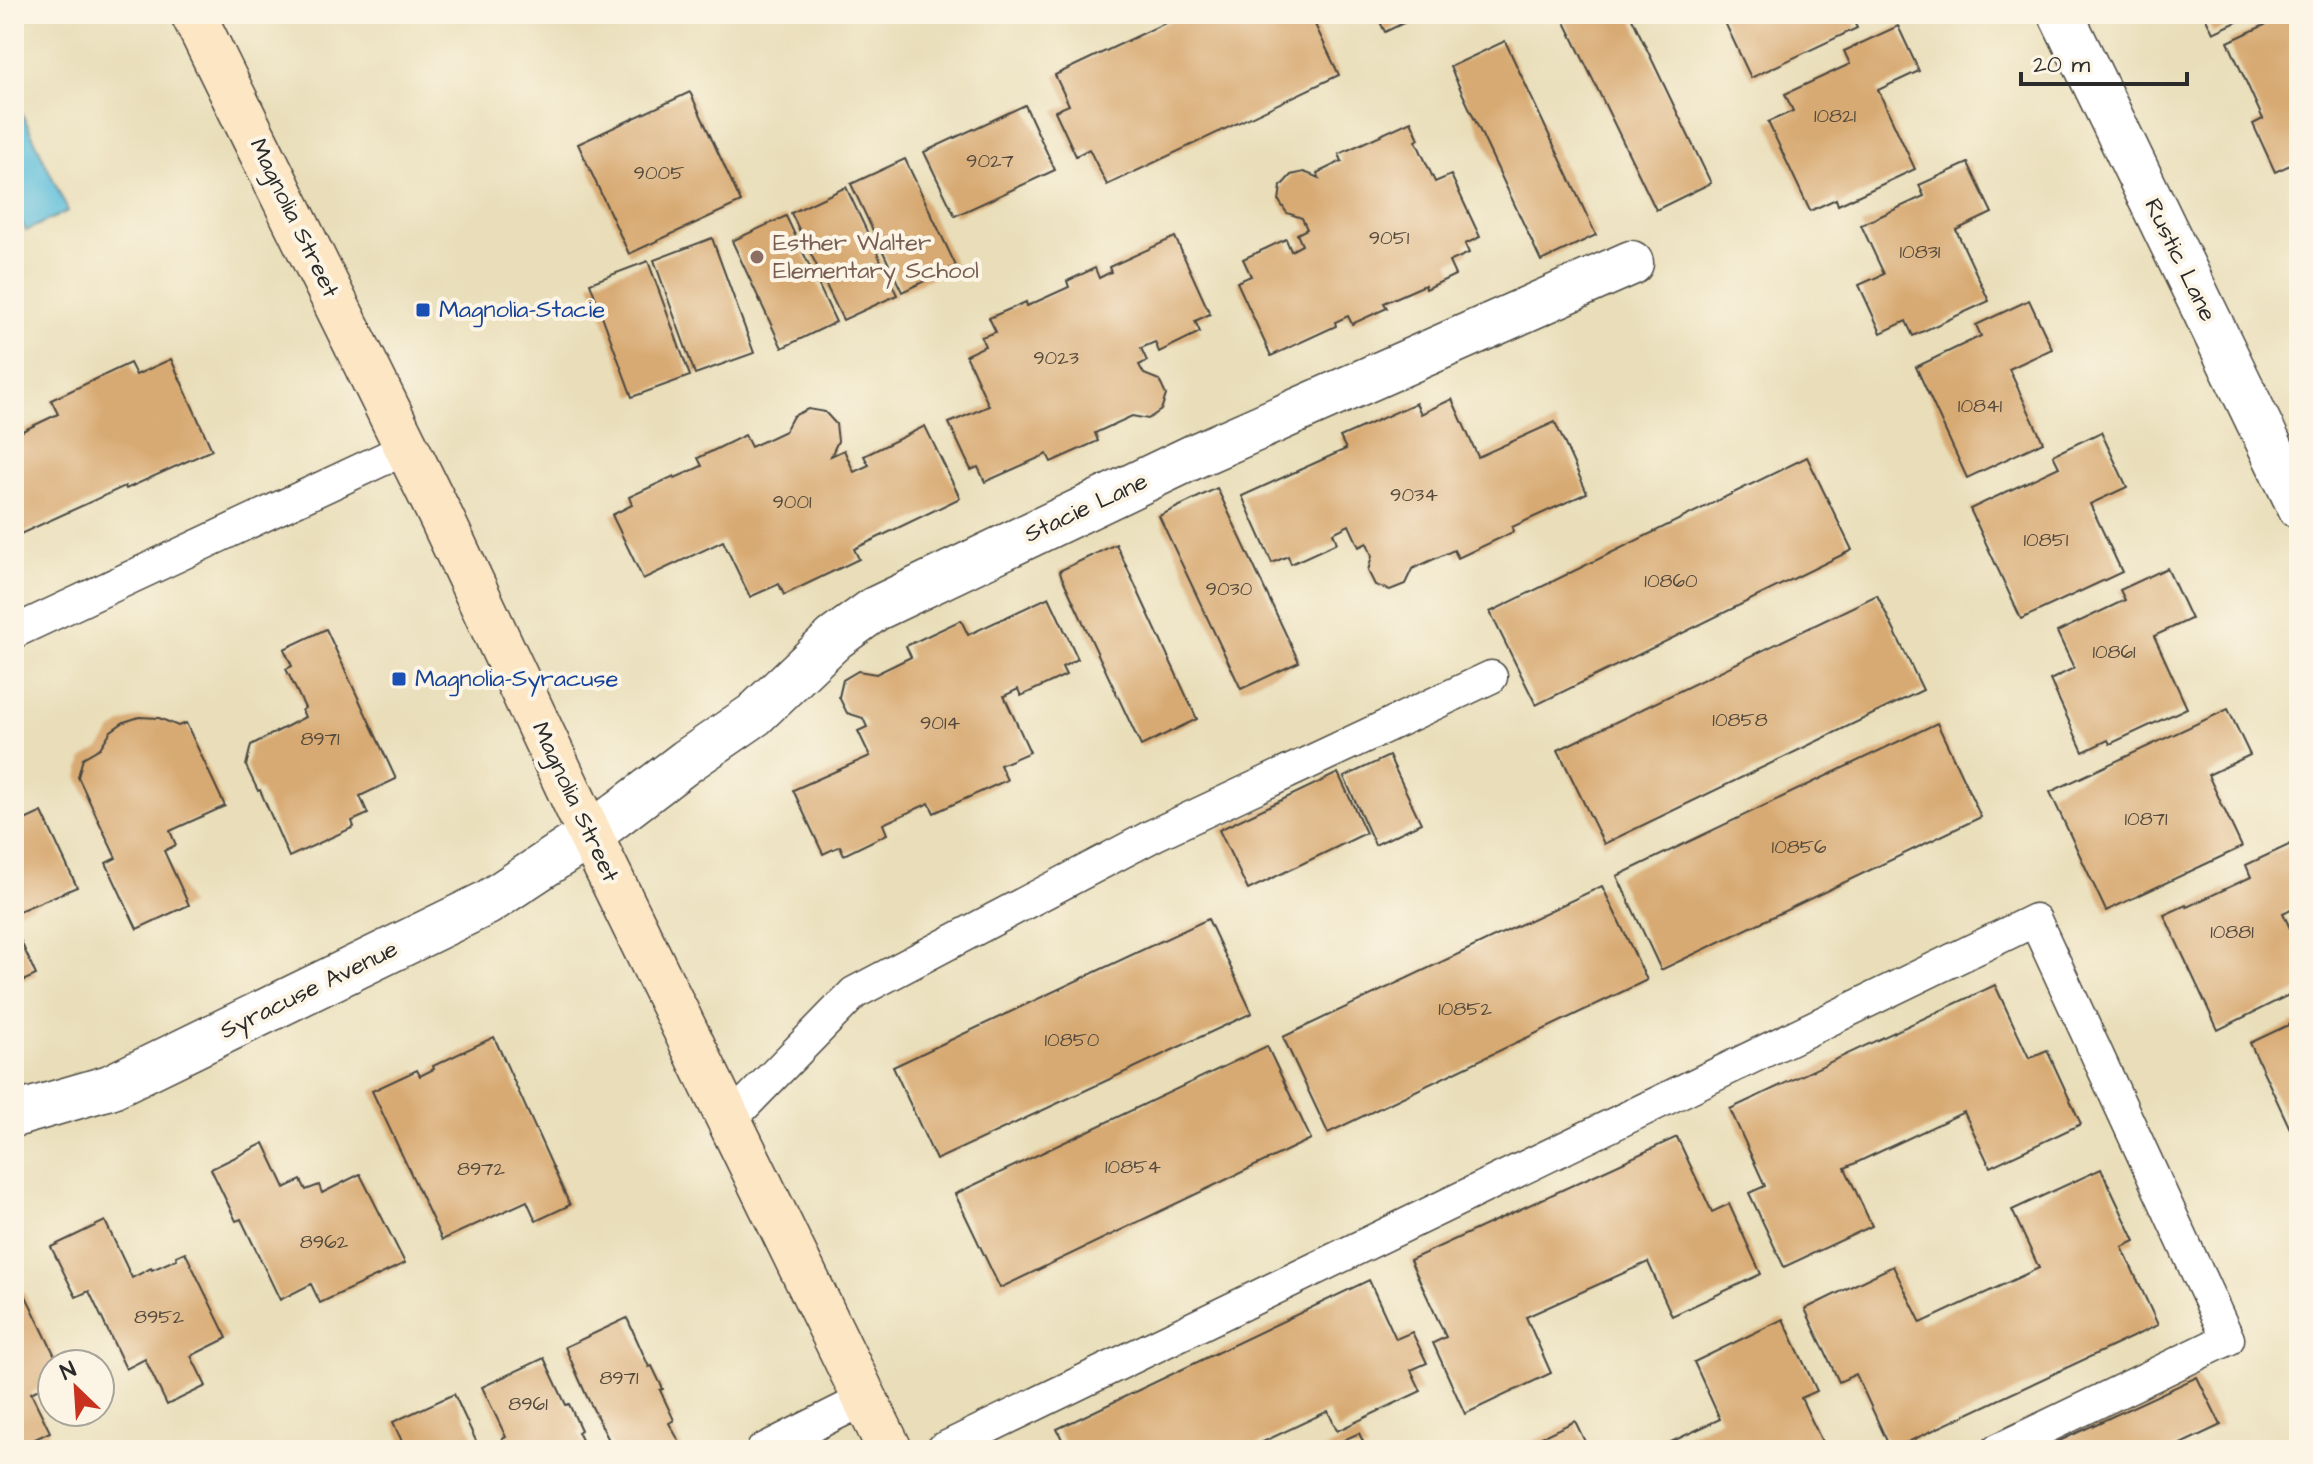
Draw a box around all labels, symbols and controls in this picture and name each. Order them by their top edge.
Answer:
scale bar [2021,36,2187,86]
text: 20 m [2033,48,2090,82]
house number: 10821 [1814,102,1857,130]
street label: Magnolia Street [240,133,347,304]
house number: 9027 [966,147,1014,175]
house number: 9005 [634,159,684,187]
street label: Rustic Lane [2136,193,2224,327]
house number: 9051 [1369,224,1410,252]
place label: Esther Walter Elementary School [773,226,979,289]
house number: 10831 [1900,238,1941,266]
marker: Esther Walter Elementary School [748,248,766,266]
place label: Magnolia-Stacie [439,293,605,328]
marker: Magnolia-Stacie [414,301,432,319]
house number: 9023 [1033,344,1079,372]
house number: 10841 [1958,392,2003,420]
street label: Stacie Lane [1019,465,1153,551]
house number: 9034 [1390,481,1438,509]
house number: 9001 [772,488,812,516]
house number: 10851 [2024,526,2069,554]
house number: 10860 [1644,567,1698,595]
house number: 9030 [1206,575,1253,603]
house number: 10861 [2092,638,2136,666]
place label: Magnolia-Syracuse [415,662,618,697]
marker: Magnolia-Syracuse [390,670,408,688]
house number: 10858 [1712,706,1768,734]
house number: 9014 [920,709,960,737]
street label: Magnolia Street [522,716,627,888]
house number: 8971 [300,725,340,753]
house number: 10871 [2124,805,2168,833]
house number: 10856 [1772,833,1827,861]
house number: 10881 [2210,918,2254,946]
street label: Syracuse Avenue [214,932,404,1049]
house number: 10852 [1438,995,1492,1023]
house number: 10850 [1045,1026,1100,1054]
house number: 10854 [1105,1153,1161,1181]
house number: 8972 [457,1155,506,1183]
house number: 8962 [300,1228,349,1256]
house number: 8952 [134,1303,185,1331]
north arrow [36,1348,116,1428]
text: N [55,1354,81,1388]
house number: 8971 [599,1364,639,1392]
house number: 8961 [508,1390,548,1418]

